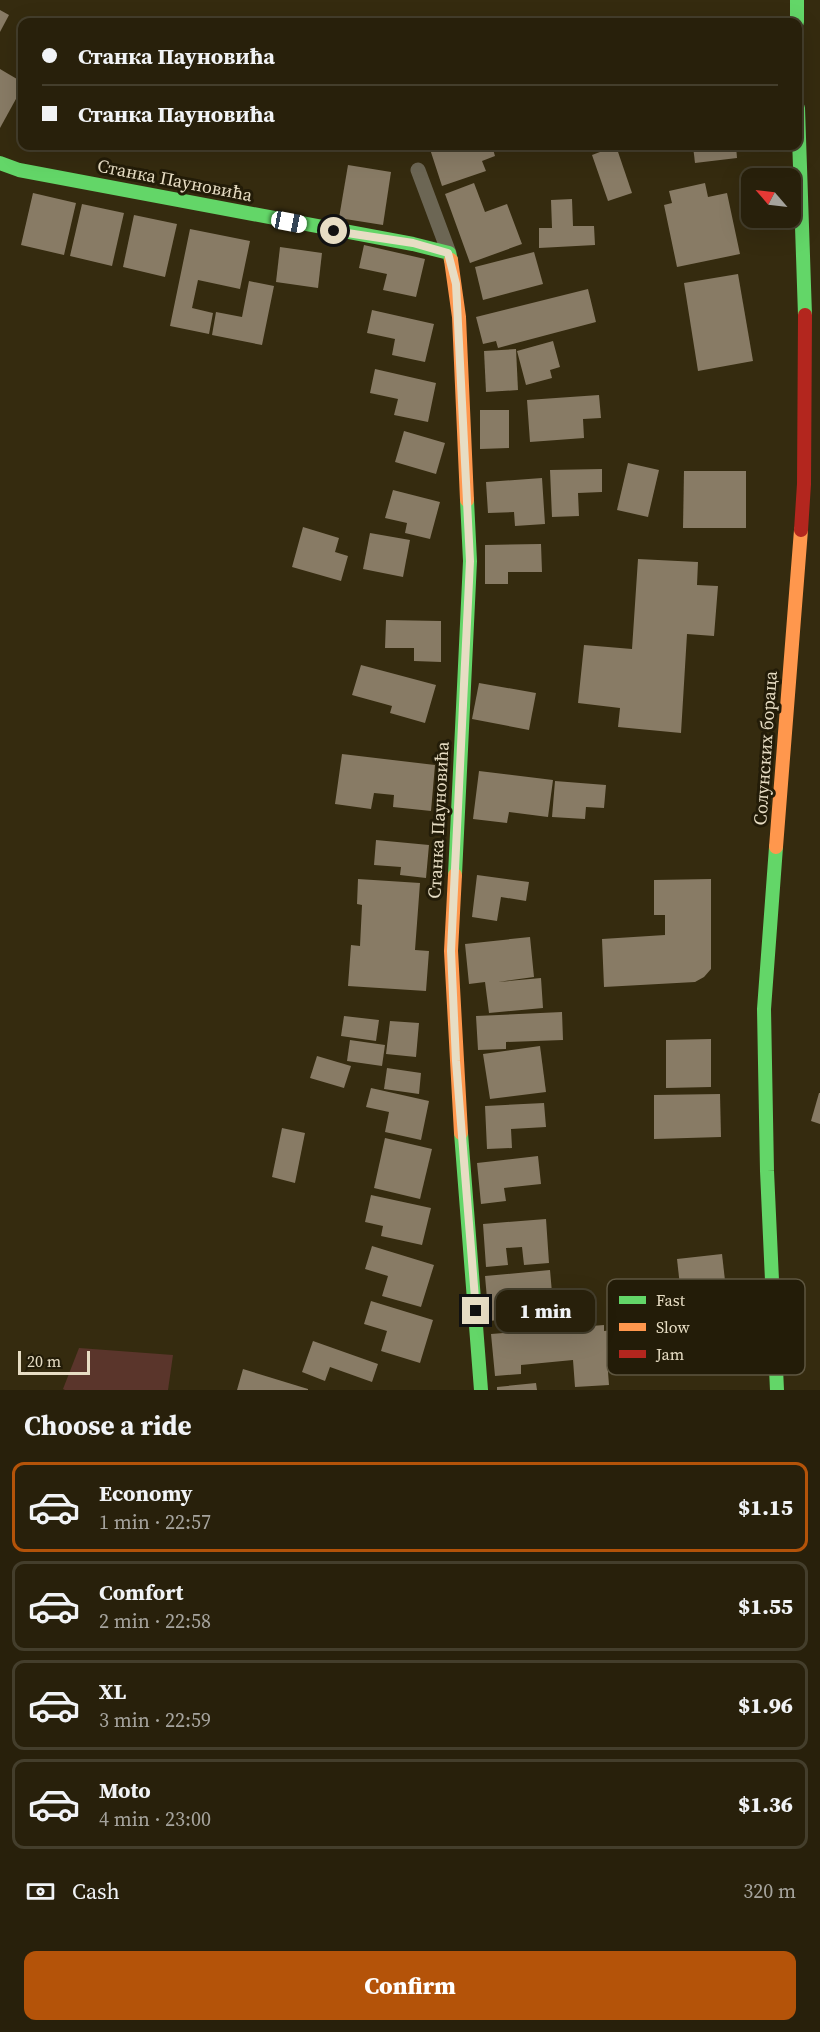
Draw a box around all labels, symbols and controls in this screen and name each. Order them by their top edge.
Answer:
text: Станка Пауновића [78,41,275,71]
text: Станка Пауновића [78,99,275,129]
street label: Станка Пауновића [95,153,255,207]
north arrow [741,168,801,228]
map controls [741,168,801,228]
car [270,210,308,234]
route start [320,217,347,244]
street label: Солунских бораца [747,669,783,826]
street label: Станка Пауновића [421,740,455,899]
legend [607,1279,805,1375]
text: Fast [656,1289,686,1311]
callout: 1 min [497,1290,596,1332]
route end [462,1297,489,1324]
text: 1 min [519,1297,572,1325]
text: Slow [656,1316,691,1338]
text: Jam [655,1343,684,1365]
scale bar [18,1348,90,1376]
text: 20 m [27,1350,61,1372]
text: Choose a ride [24,1407,192,1444]
text: Economy [99,1478,193,1508]
icon: car [27,1480,81,1534]
text: $1.15 [738,1492,793,1522]
text: 1 min · 22:57 [99,1508,211,1536]
text: Comfort [99,1577,183,1607]
icon: car [27,1579,81,1633]
text: $1.55 [738,1591,793,1621]
text: 2 min · 22:58 [99,1607,211,1635]
text: XL [99,1676,126,1706]
icon: car [27,1678,81,1732]
text: $1.96 [738,1690,793,1720]
text: 3 min · 22:59 [99,1706,211,1734]
text: Moto [99,1775,151,1805]
icon: car [27,1777,81,1831]
text: $1.36 [738,1789,793,1819]
text: 4 min · 23:00 [99,1805,211,1833]
icon: cash [24,1875,57,1908]
text: Cash [72,1876,120,1906]
text: 320 m [743,1877,796,1905]
button: Confirm [24,1951,796,2020]

